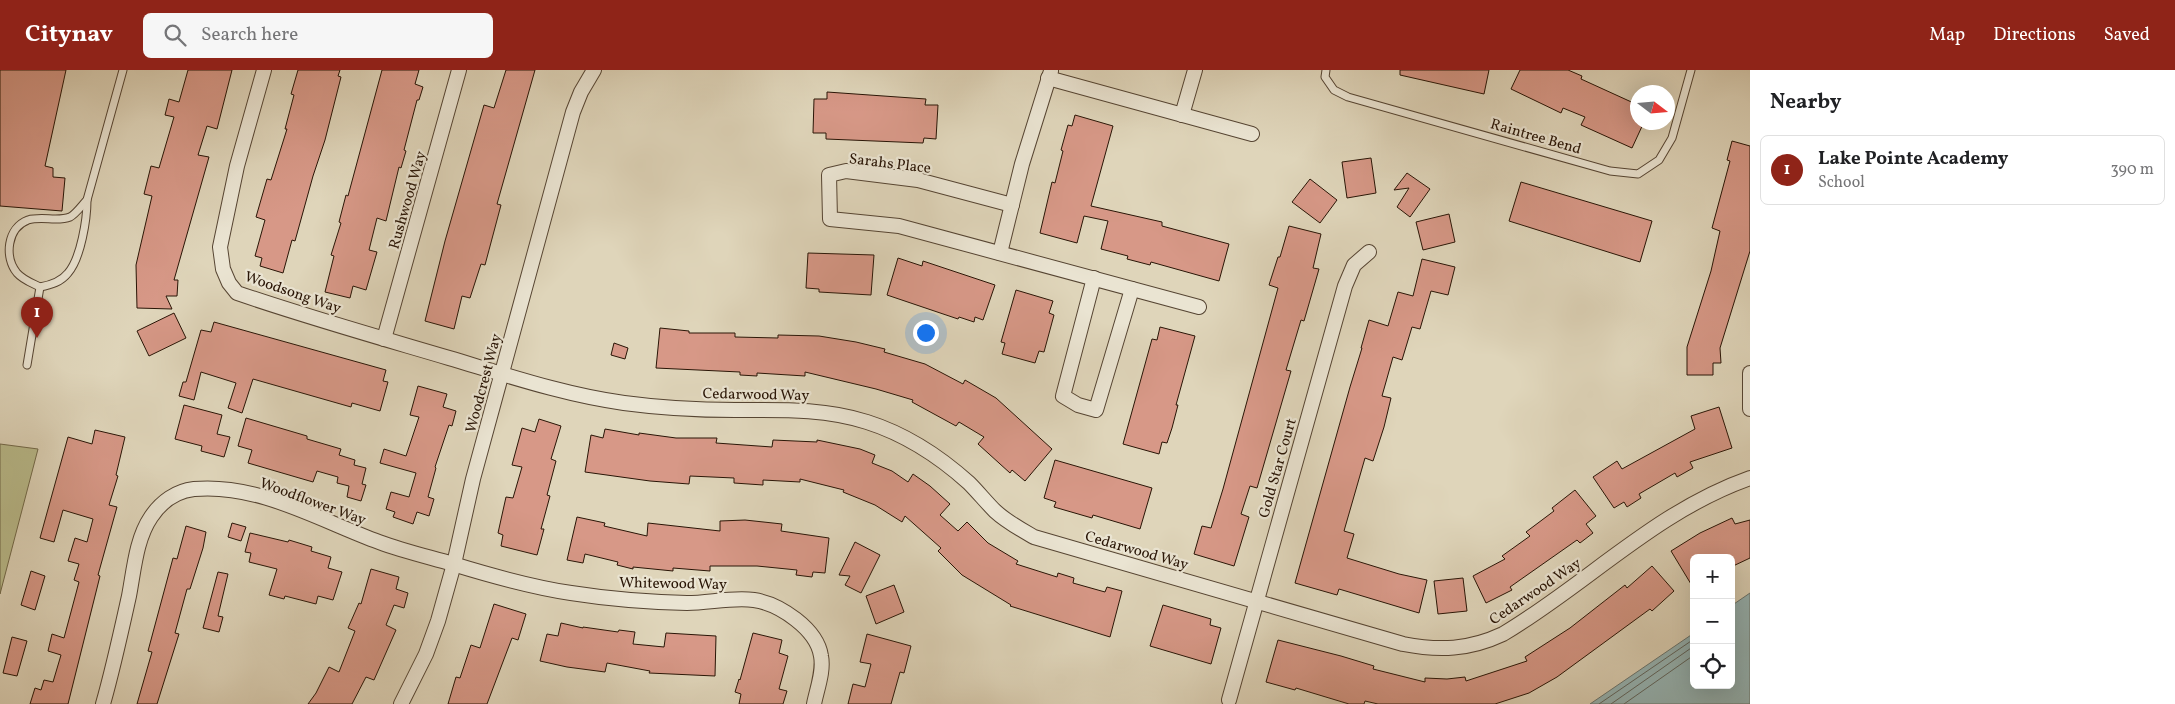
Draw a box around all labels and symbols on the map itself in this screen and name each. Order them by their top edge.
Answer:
north arrow [1630,85,1675,130]
street label: Raintree Bend [1488,114,1584,160]
street label: Rushwood Way [384,149,432,252]
street label: Sarahs Place [848,149,932,180]
street label: Woodsong Way [241,267,344,320]
pin: 1 [21,297,53,338]
your location [913,320,939,346]
street label: Woodcrest Way [461,332,508,435]
street label: Cedarwood Way [702,384,809,407]
street label: Gold Star Court [1254,416,1303,521]
street label: Woodflower Way [256,473,369,531]
street label: Cedarwood Way [1082,527,1191,576]
street label: Cedarwood Way [1486,554,1586,631]
street label: Whitewood Way [619,573,727,596]

